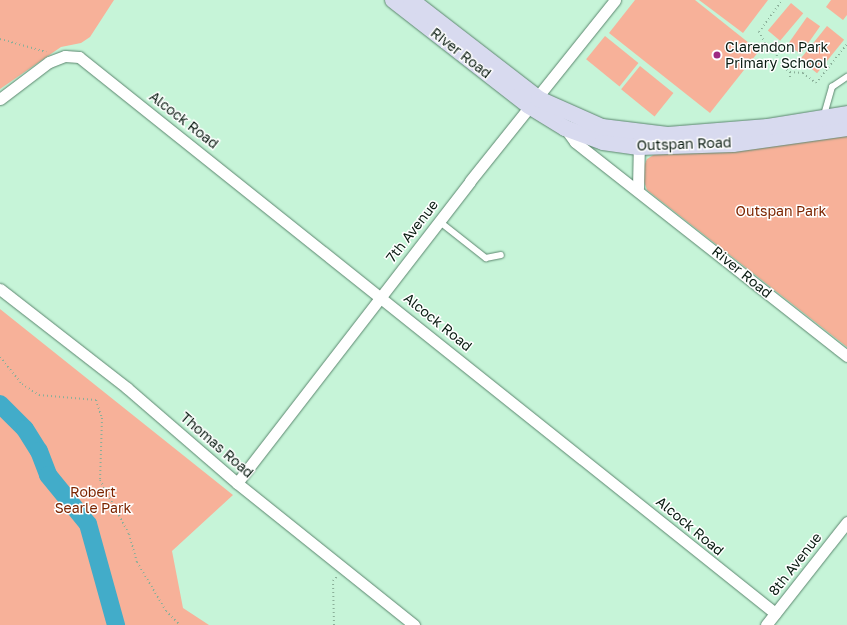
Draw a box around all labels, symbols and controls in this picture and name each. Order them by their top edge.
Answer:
street label: River Road [427,24,495,82]
place label: Clarendon Park Primary School [725,39,828,72]
marker: Clarendon Park Primary School [712,50,722,60]
street label: Alcock Road [146,88,222,152]
street label: Outspan Road [636,134,732,154]
street label: 7th Avenue [382,196,442,266]
park label: Outspan Park [736,203,826,219]
street label: River Road [709,243,775,301]
street label: Alcock Road [401,289,475,355]
street label: Thomas Road [177,409,257,481]
park label: Robert Searle Park [55,484,131,516]
street label: Alcock Road [653,493,727,559]
street label: 8th Avenue [765,529,825,599]

